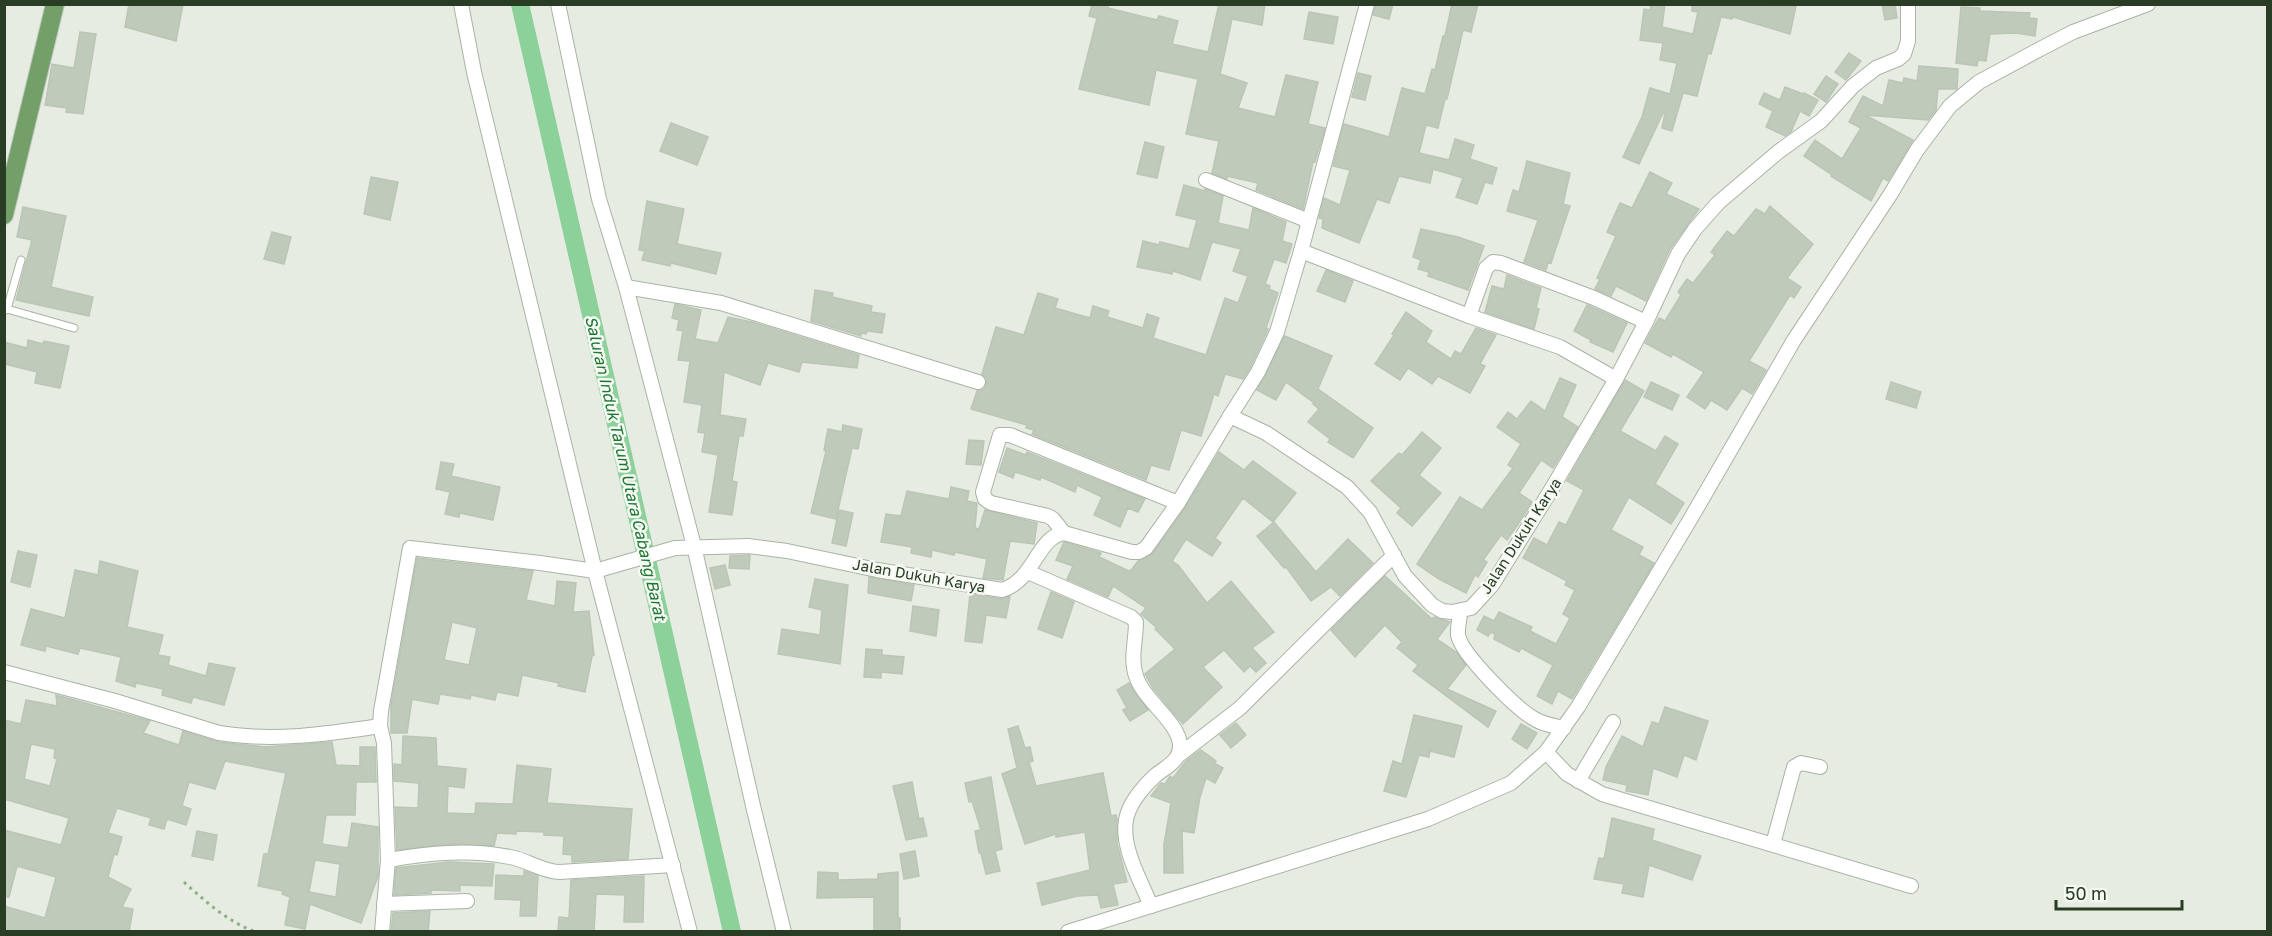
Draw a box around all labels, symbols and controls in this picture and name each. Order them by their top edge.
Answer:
water label: Saluran Induk Tarum Utara Cabang Barat [581,314,671,624]
street label: Jalan Dukuh Karya [1476,474,1564,597]
street label: Jalan Dukuh Karya [851,554,987,596]
scale bar [2056,873,2182,911]
text: 50 m [2065,882,2107,904]

